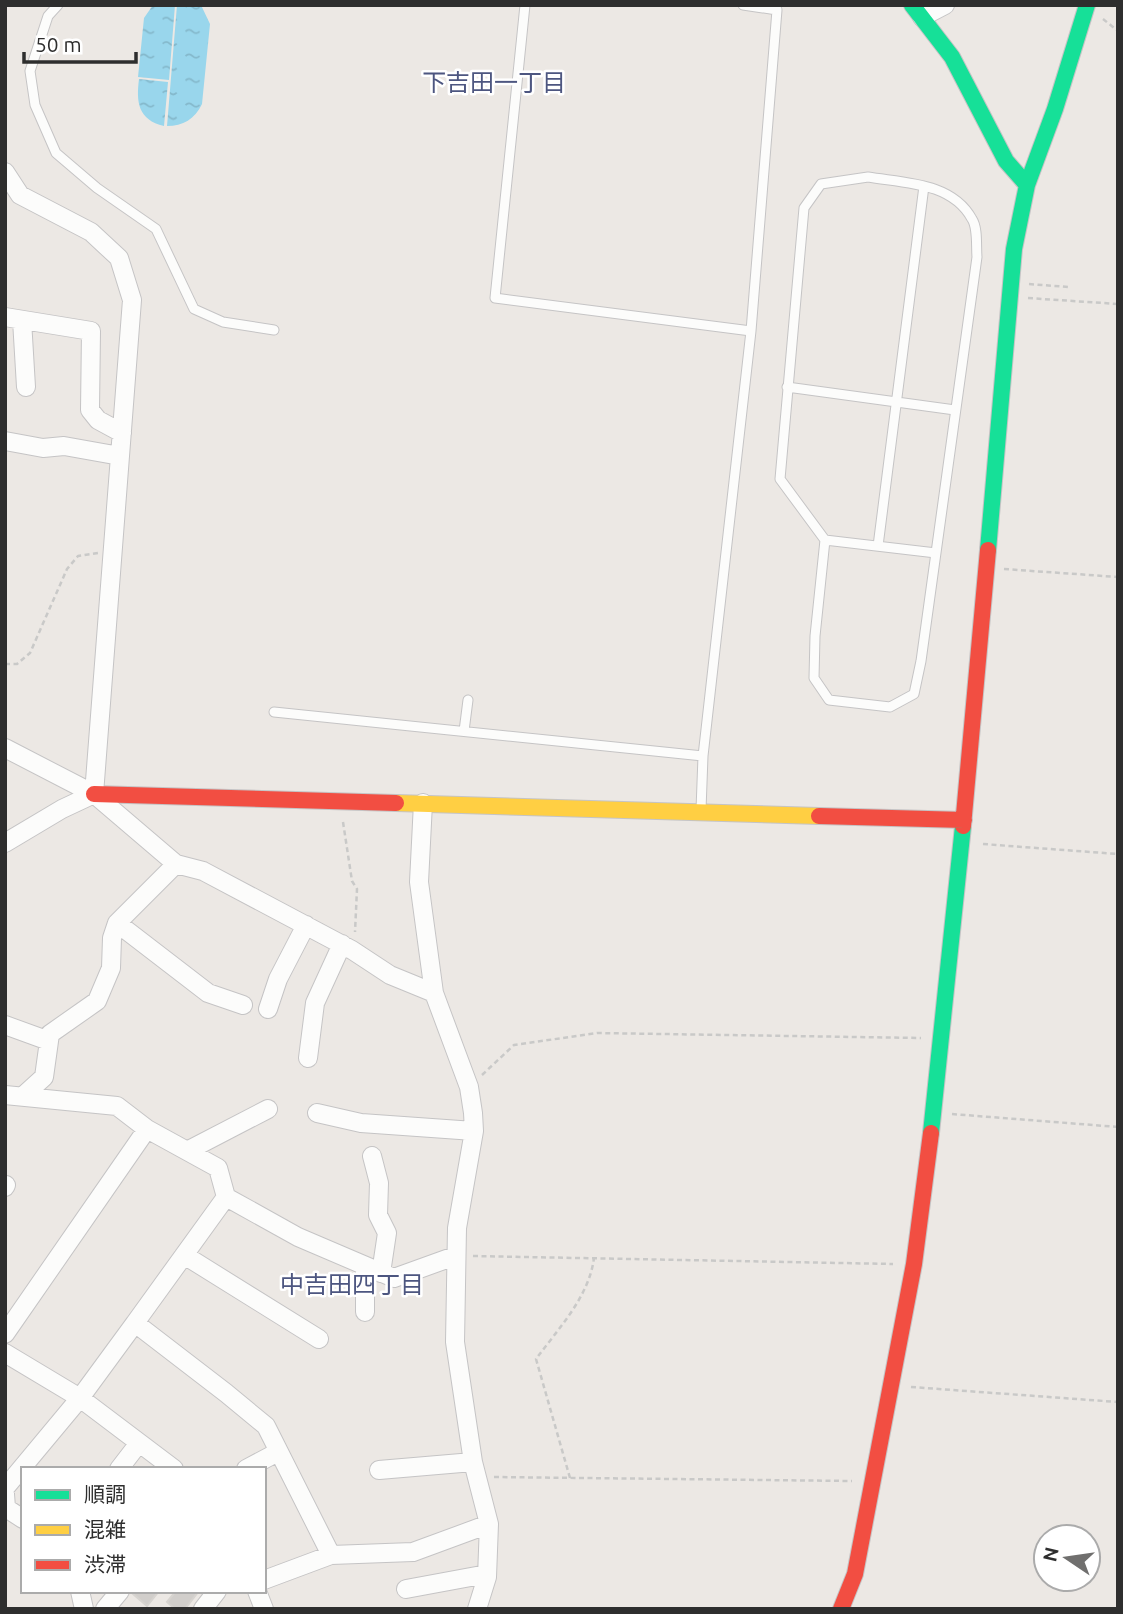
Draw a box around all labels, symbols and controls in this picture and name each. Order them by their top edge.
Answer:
scale bar [24,21,136,65]
text: 50 m [35,32,82,56]
district label: 下吉田一丁目 [422,69,566,96]
district label: 中吉田四丁目 [280,1271,424,1298]
legend [21,1467,266,1593]
text: 順調 [84,1482,126,1506]
text: 混雑 [84,1517,126,1541]
north arrow [1032,1523,1102,1593]
text: N [1038,1545,1063,1564]
text: 渋滞 [84,1552,126,1576]

